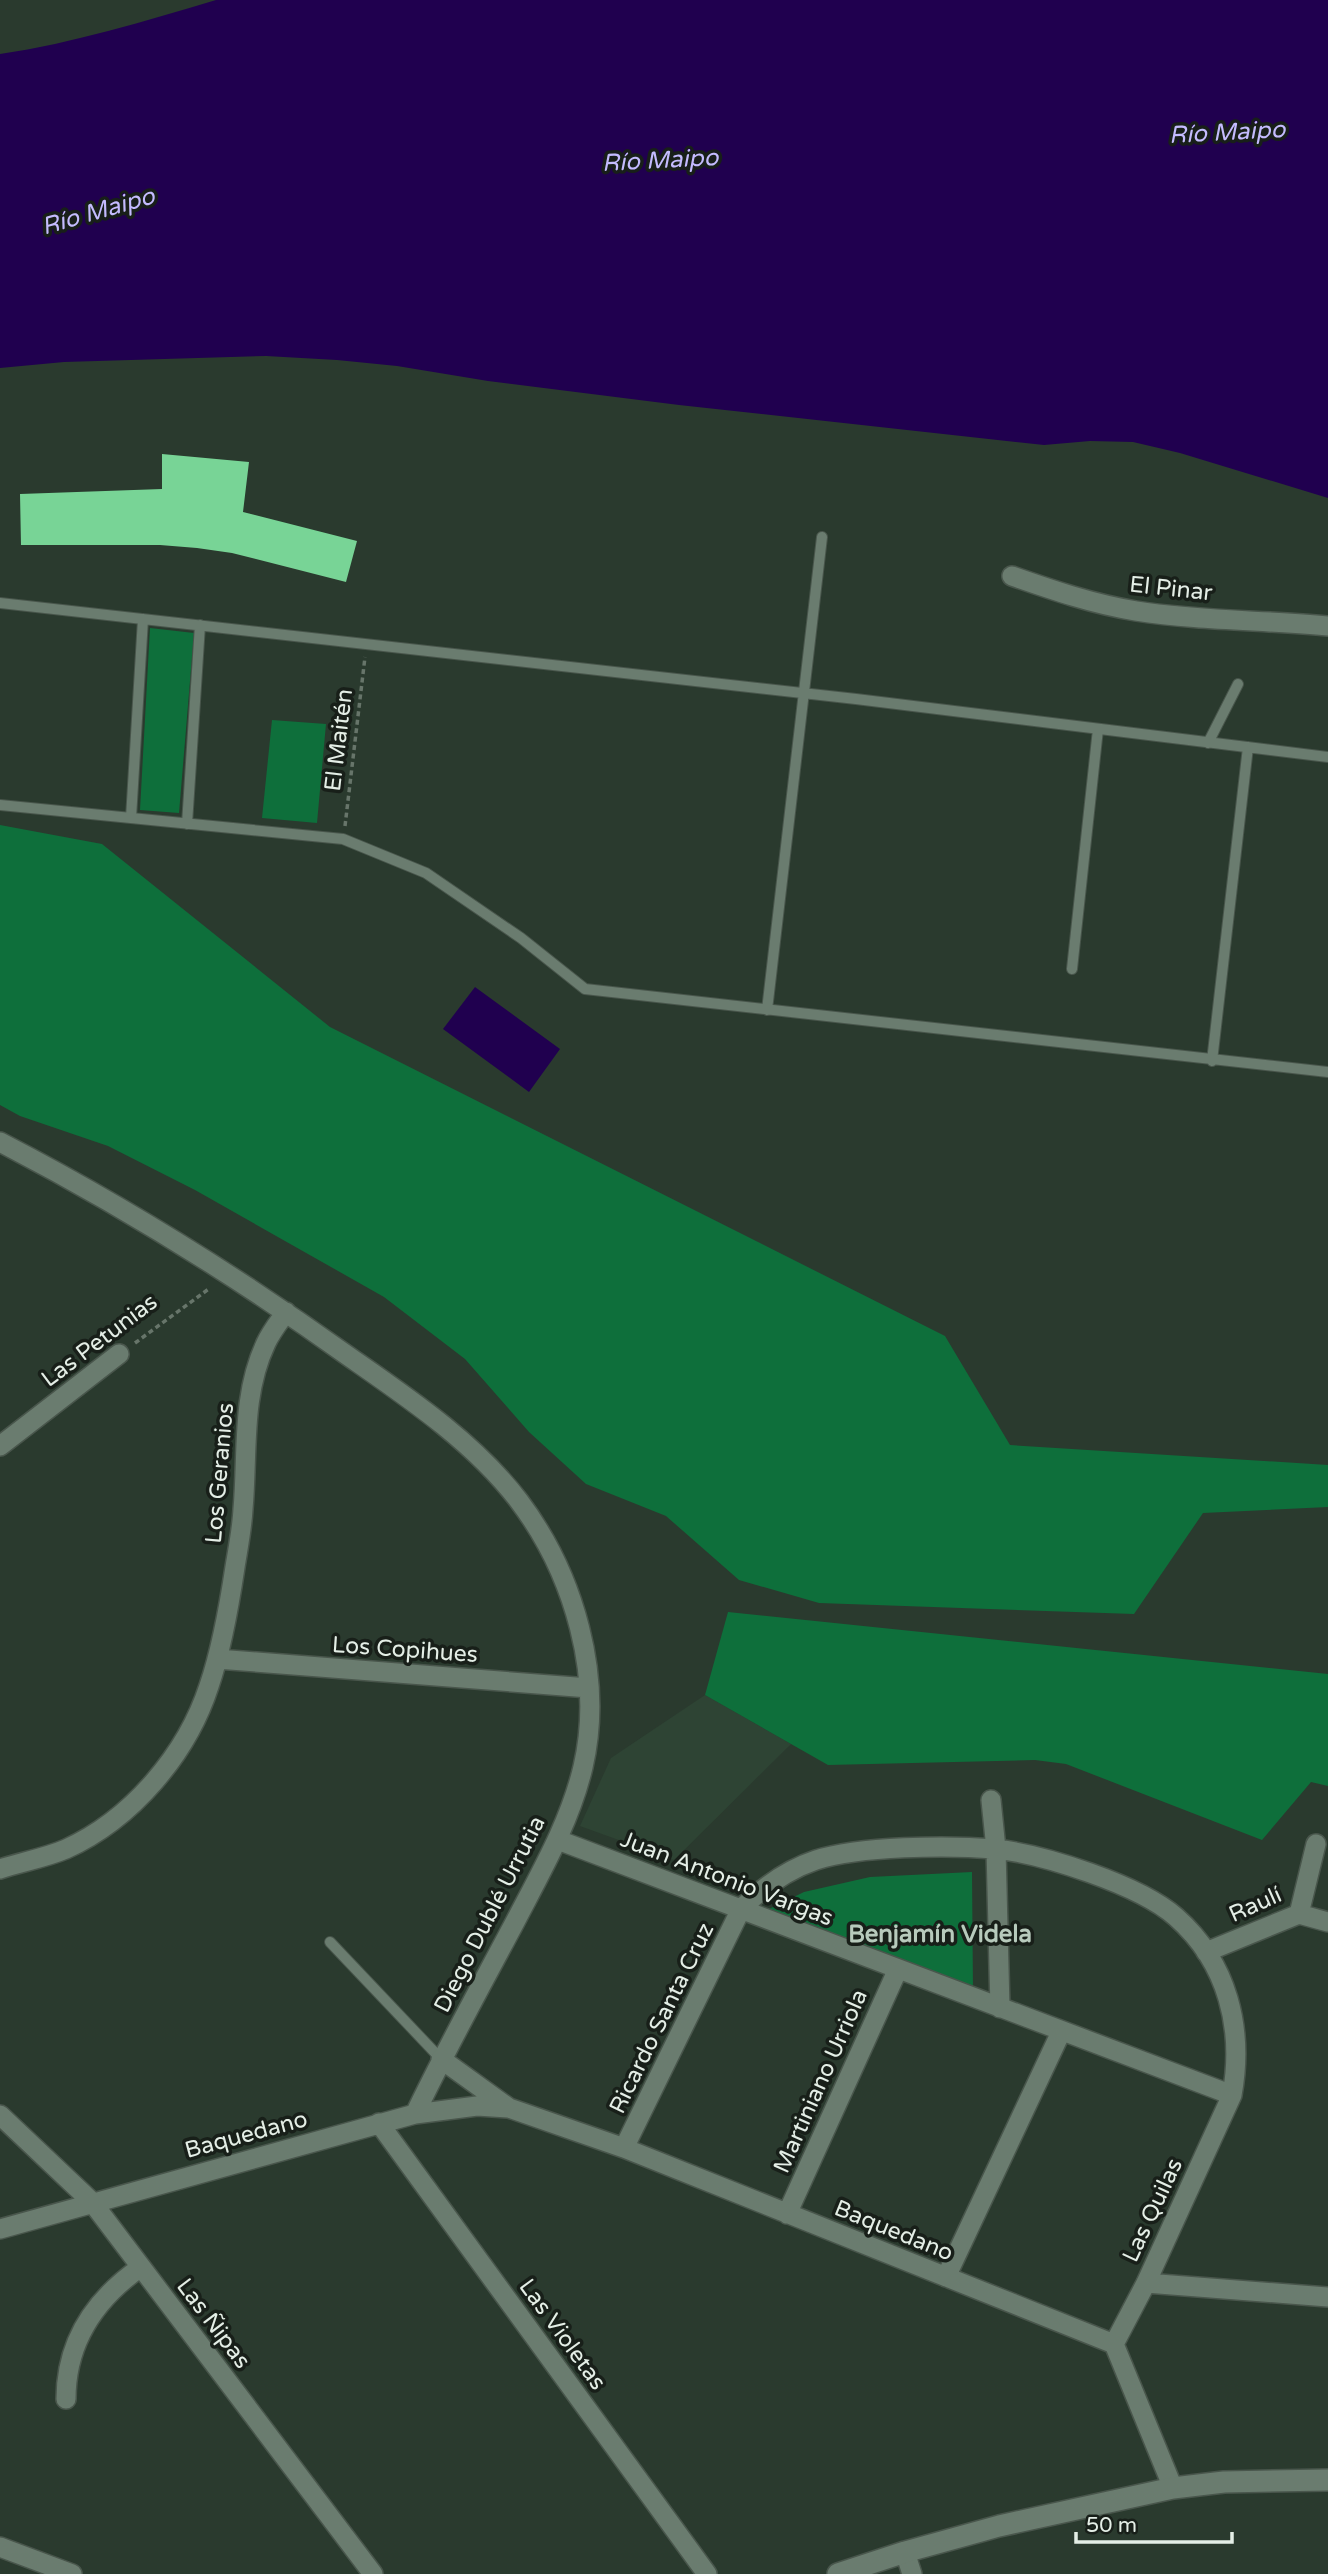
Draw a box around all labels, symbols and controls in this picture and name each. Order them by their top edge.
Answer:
water label: Río Maipo [1168,115,1287,150]
water label: Río Maipo [601,143,720,178]
water label: Río Maipo [38,181,159,241]
street label: El Pinar [1128,571,1214,607]
street label: El Maitén [319,687,359,793]
street label: Las Petunias [36,1288,163,1393]
street label: Los Geranios [200,1402,240,1545]
street label: Los Copihues [331,1631,479,1669]
street label: Diego Dublé Urrutia [428,1812,552,2017]
street label: Juan Antonio Vargas [616,1825,837,1932]
street label: Raulí [1225,1881,1286,1929]
street label: Ricardo Santa Cruz [604,1918,720,2118]
district label: Benjamín Videla [848,1920,1032,1949]
street label: Martiniano Urriola [768,1985,874,2178]
street label: Baquedano [182,2105,311,2165]
street label: Las Quilas [1117,2154,1189,2267]
street label: Baquedano [830,2194,957,2267]
street label: Las Ñipas [170,2273,256,2374]
street label: Las Violetas [513,2274,612,2395]
scale bar [1076,2500,1232,2544]
text: 50 m [1086,2513,1137,2538]

